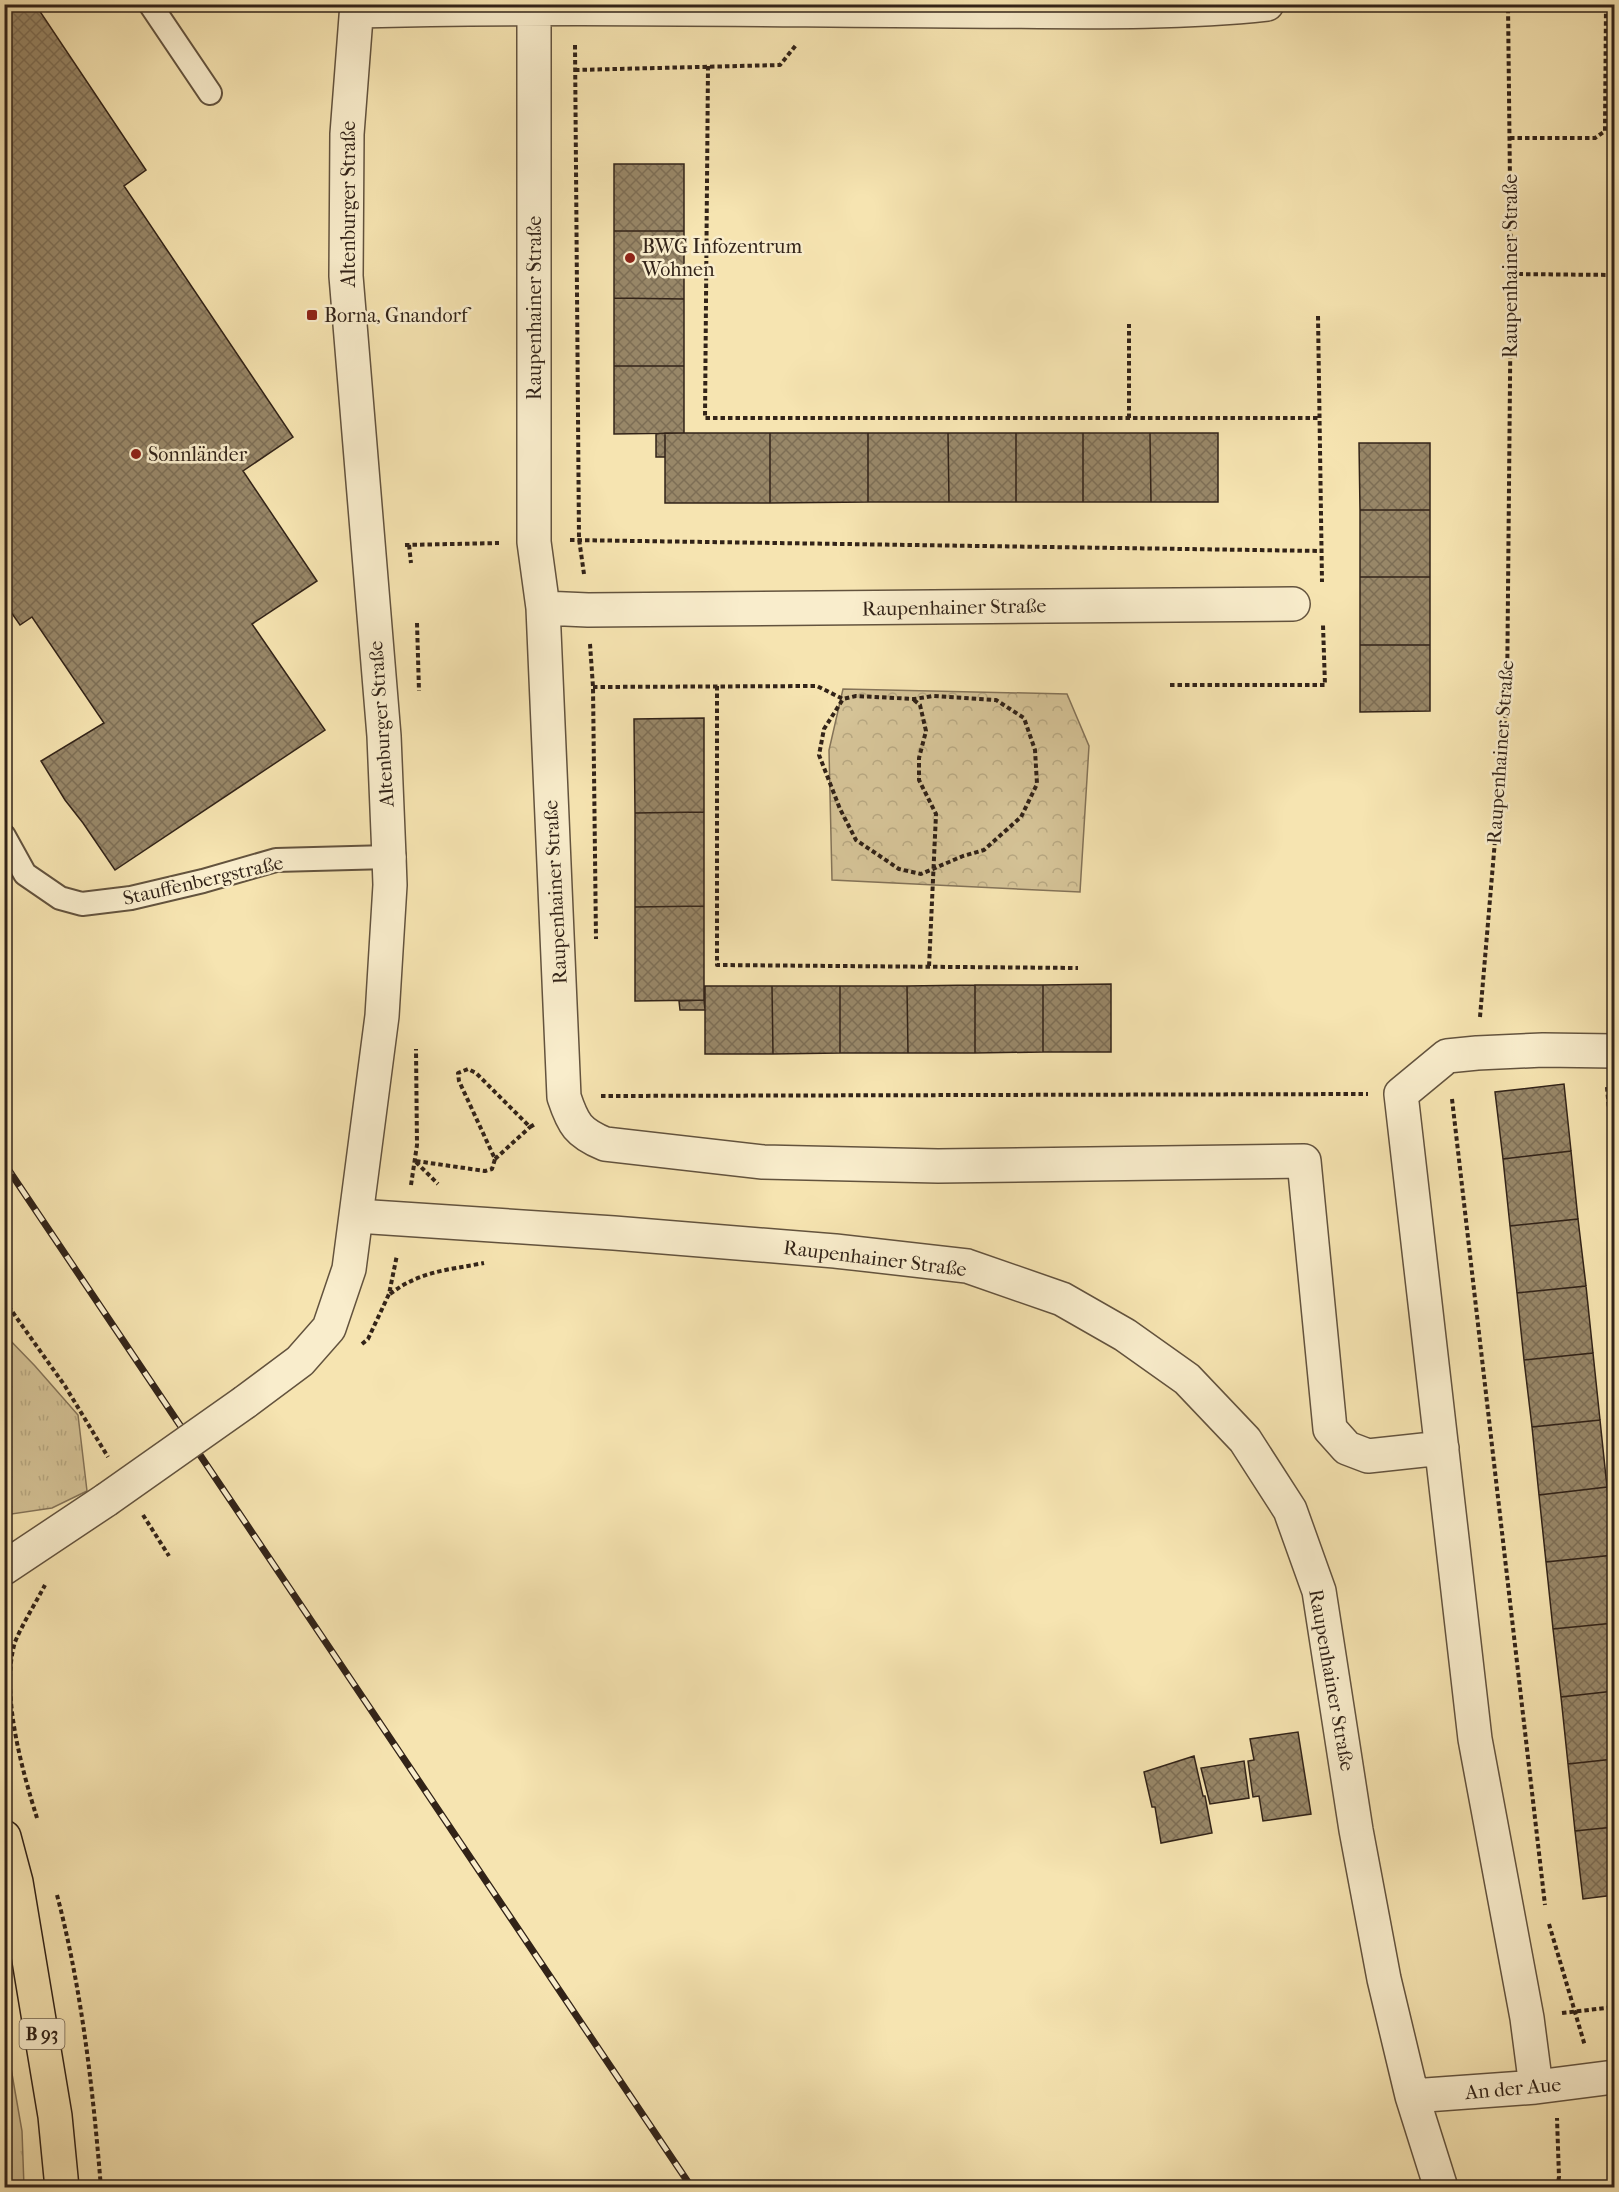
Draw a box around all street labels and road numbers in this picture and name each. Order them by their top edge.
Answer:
street label: Altenburger Straße [337,121,360,288]
street label: Raupenhainer Straße [1499,174,1522,358]
street label: Raupenhainer Straße [523,216,546,400]
street label: Raupenhainer Straße [862,594,1046,621]
street label: Altenburger Straße [364,640,399,809]
street label: Raupenhainer Straße [1483,659,1518,845]
street label: Raupenhainer Straße [539,799,572,985]
street label: Stauffenbergstraße [121,851,286,910]
street label: Raupenhainer Straße [782,1236,968,1281]
street label: Raupenhainer Straße [1304,1587,1359,1773]
road number: B 93 [20,2019,64,2049]
street label: An der Aue [1463,2073,1562,2104]

